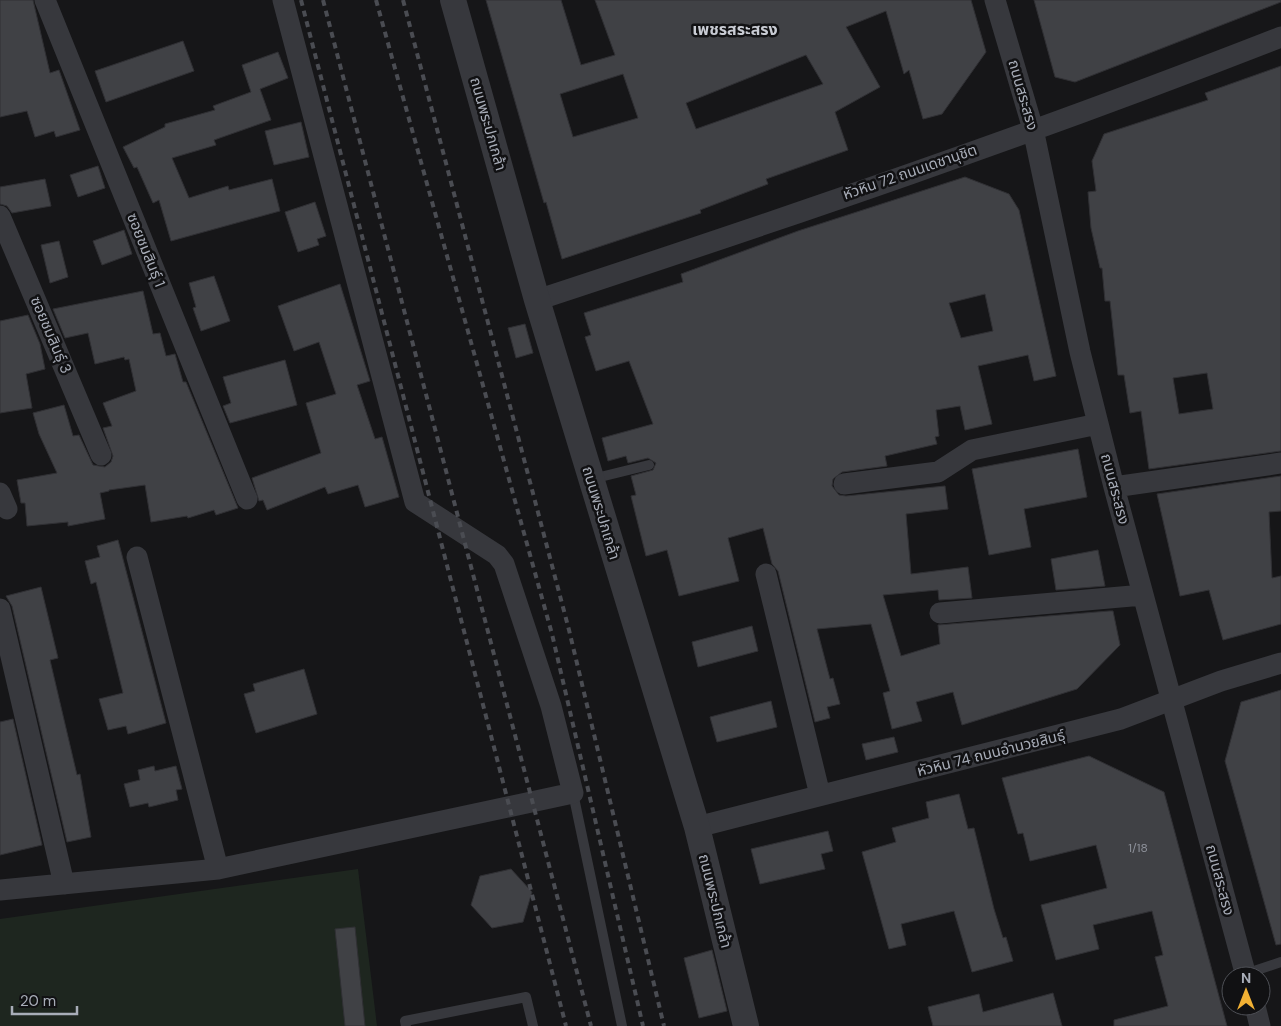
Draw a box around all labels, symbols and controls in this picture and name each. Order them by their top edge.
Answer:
district label: เพชรสระสรง [692,19,778,40]
street label: ถนนสระสรง [1003,57,1043,133]
street label: ถนนพระปกเกล้า [465,75,511,173]
street label: หัวหิน 72 ถนนเดชานุชิต [840,140,980,204]
street label: ซอยชมสินธุ์ 1 [122,210,170,290]
street label: ซอยชมสินธุ์ 3 [26,293,76,377]
street label: ถนนสระสรง [1096,451,1134,527]
street label: ถนนพระปกเกล้า [577,464,625,562]
street label: หัวหิน 74 ถนนอำนวยสินธุ์ [915,725,1067,781]
house number: 1/18 [1128,840,1148,856]
street label: ถนนสระสรง [1201,842,1239,918]
street label: ถนนพระปกเกล้า [694,852,736,950]
north arrow [1221,966,1271,1016]
text: N [1241,969,1251,987]
scale bar [12,984,78,1016]
text: 20 m [20,991,56,1011]

